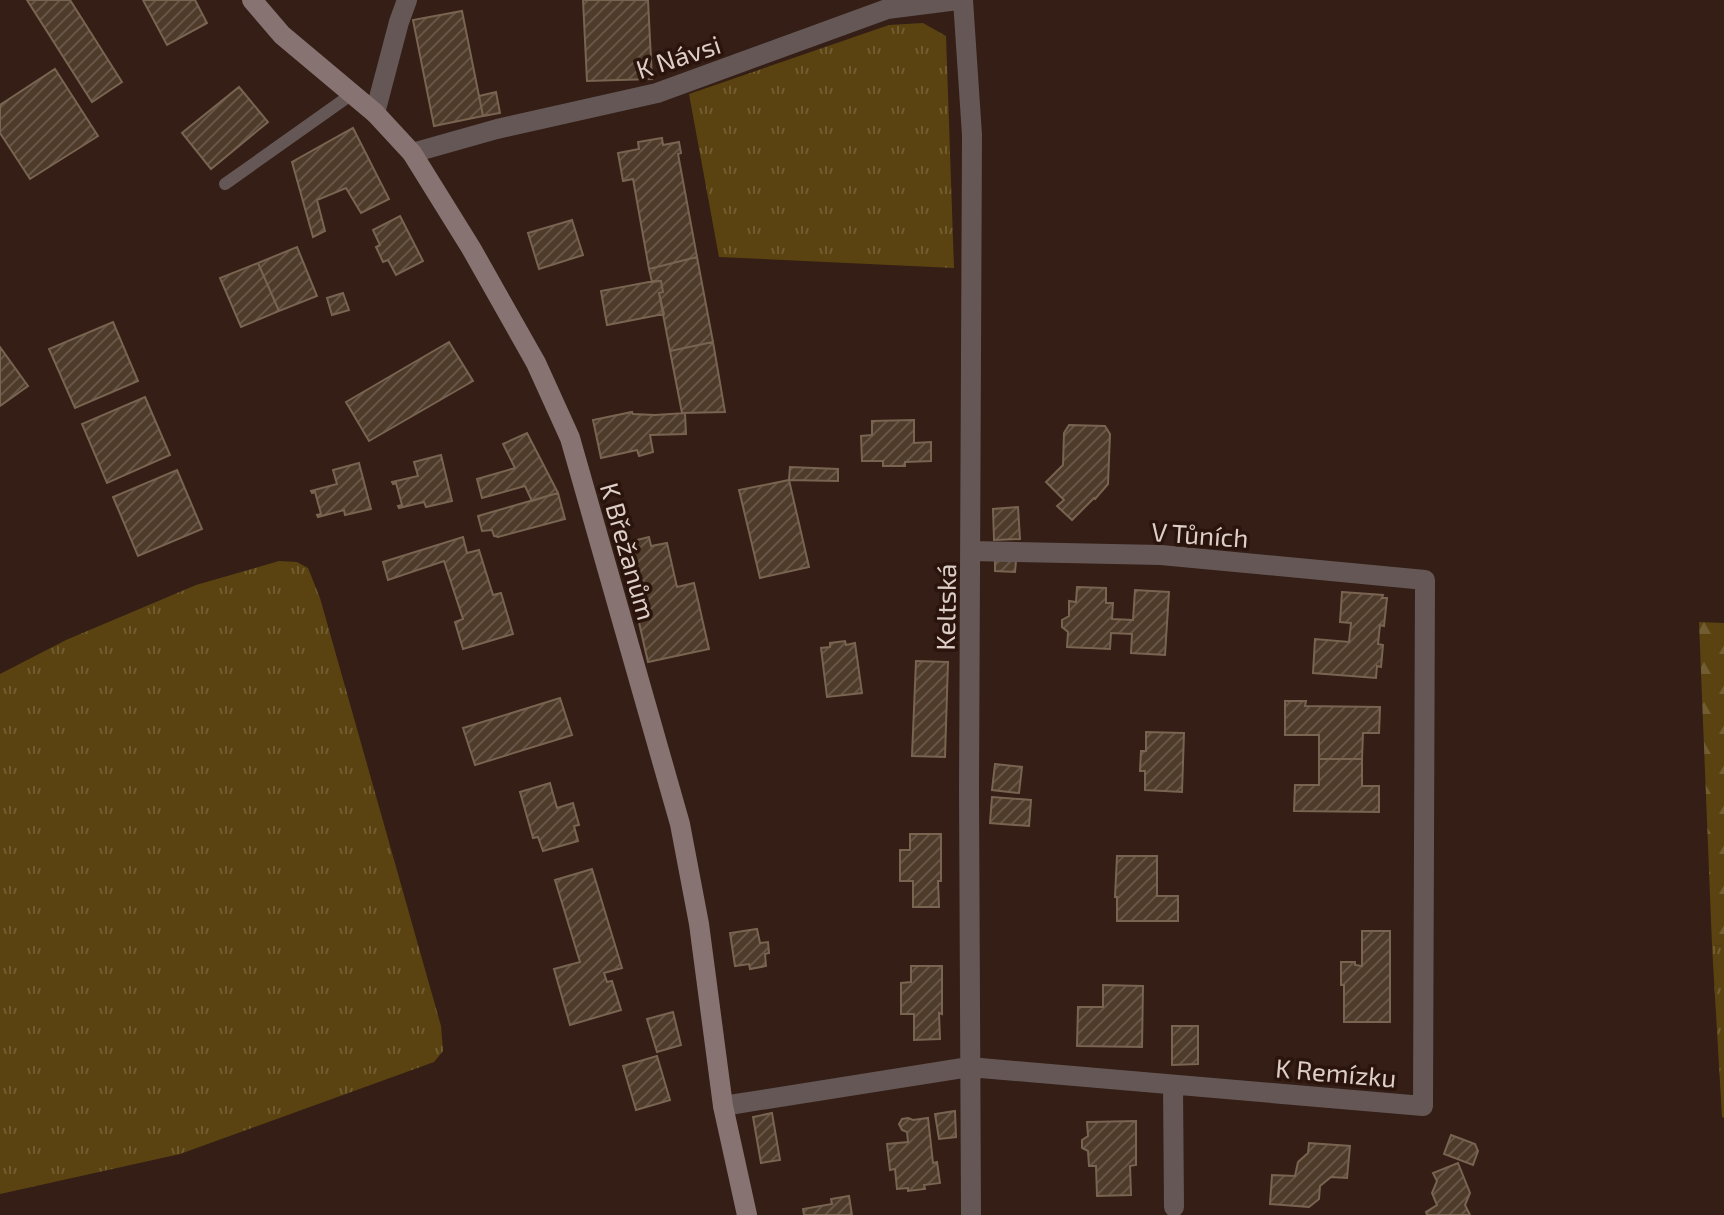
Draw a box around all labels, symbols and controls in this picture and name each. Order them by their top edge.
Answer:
street label: K Návsi [632,28,724,84]
street label: K Břežanům [595,479,663,623]
street label: V Tůních [1150,515,1250,553]
street label: Keltská [929,563,961,651]
street label: K Remízku [1274,1051,1398,1093]

